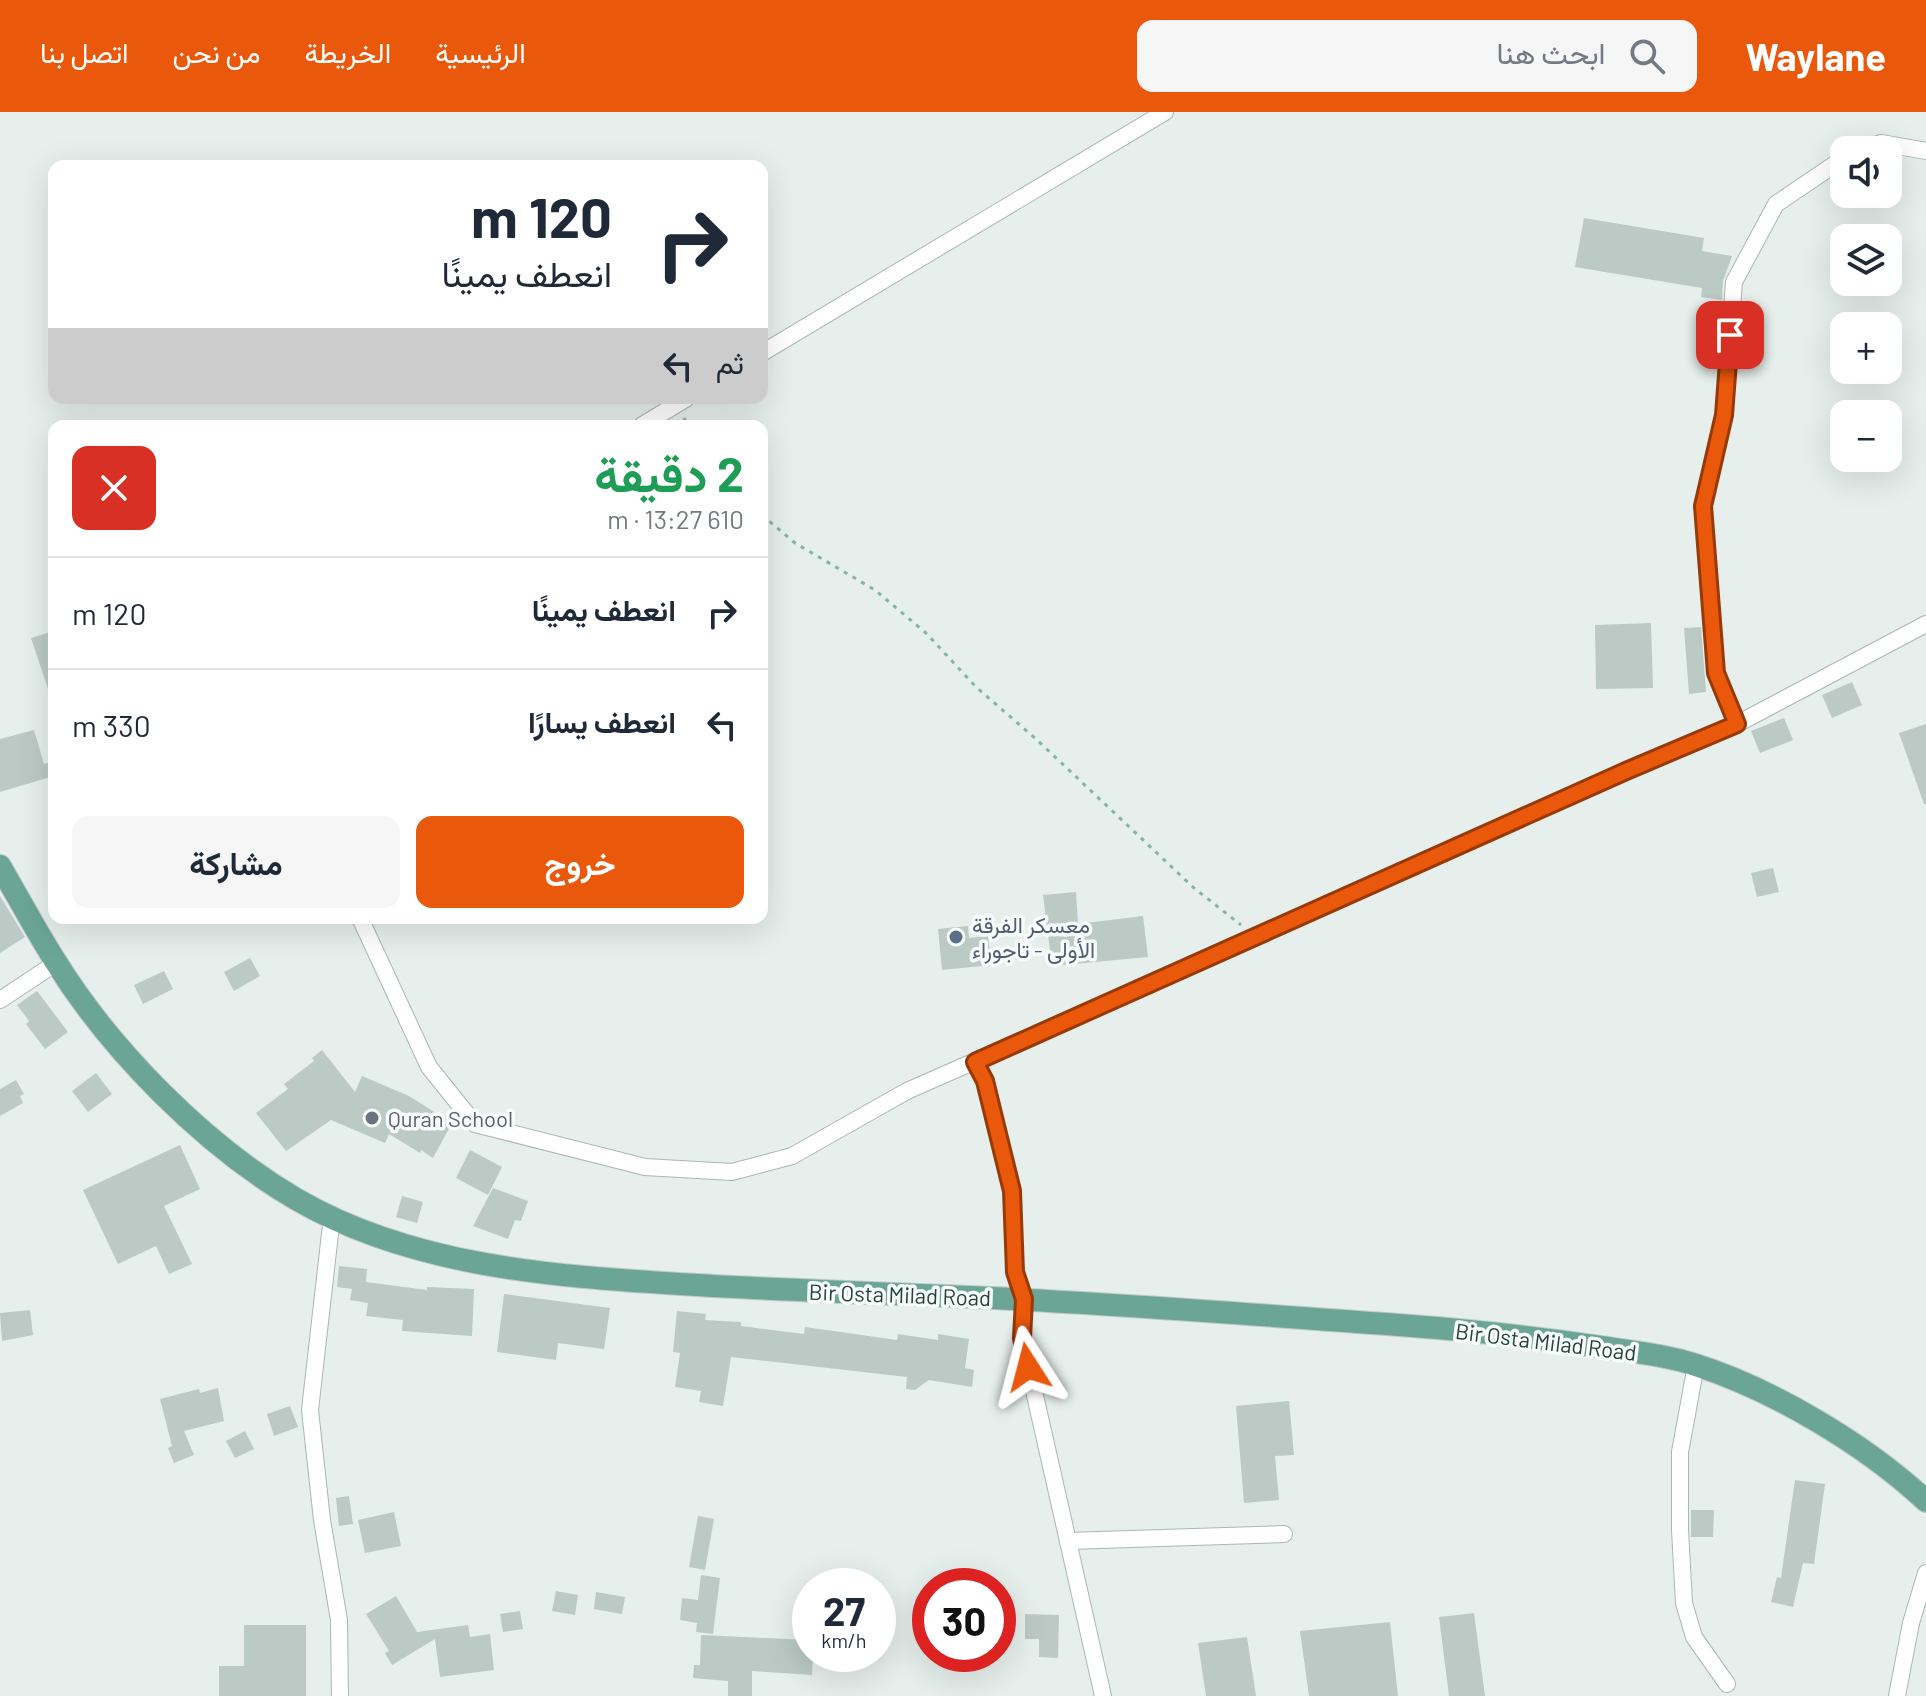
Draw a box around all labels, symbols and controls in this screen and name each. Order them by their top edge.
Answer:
search box [1137,20,1697,92]
text: Waylane [1745,33,1886,79]
text: ابحث هنا [1497,34,1605,70]
icon: search [1625,34,1669,78]
text: اتصل بنا [40,35,129,69]
text: من نحن [173,35,261,69]
text: الخريطة [305,35,391,69]
text: الرئيسية [435,35,526,69]
map controls [1830,136,1902,472]
button: sound [1830,136,1902,208]
text: 120 m [471,182,612,249]
icon: right [640,192,744,296]
button: layers [1830,224,1902,296]
text: انعطف يمينًا [441,251,612,294]
pin [1696,301,1764,369]
button: + [1830,312,1902,384]
icon: arrive [1708,313,1752,357]
icon: left [656,344,700,388]
text: ثم [716,344,744,380]
button: − [1830,400,1902,472]
text: 2 دقيقة [594,444,744,502]
button: close [72,446,156,530]
text: 610 m · 13:27 [607,503,744,534]
text: انعطف يمينًا [532,591,676,627]
icon: right [700,591,744,635]
text: 120 m [72,595,146,631]
text: انعطف يسارًا [528,703,676,739]
icon: left [700,703,744,747]
text: 330 m [72,707,151,743]
button: مشاركة [72,816,400,908]
button: خروج [416,816,744,908]
place label: معسكر الفرقة الأولى - تاجوراء [972,911,1095,964]
marker: معسكر الفرقة الأولى - تاجوراء [947,928,965,946]
place label: Quran School [388,1105,513,1131]
marker: Quran School [363,1109,381,1127]
street label: Bir Osta Milad Road [808,1278,992,1310]
street label: Bir Osta Milad Road [1454,1317,1638,1365]
position arrow [986,1325,1070,1409]
speed limit sign: 30 [912,1568,1016,1672]
text: 27 [823,1586,865,1634]
text: km/h [821,1628,867,1652]

